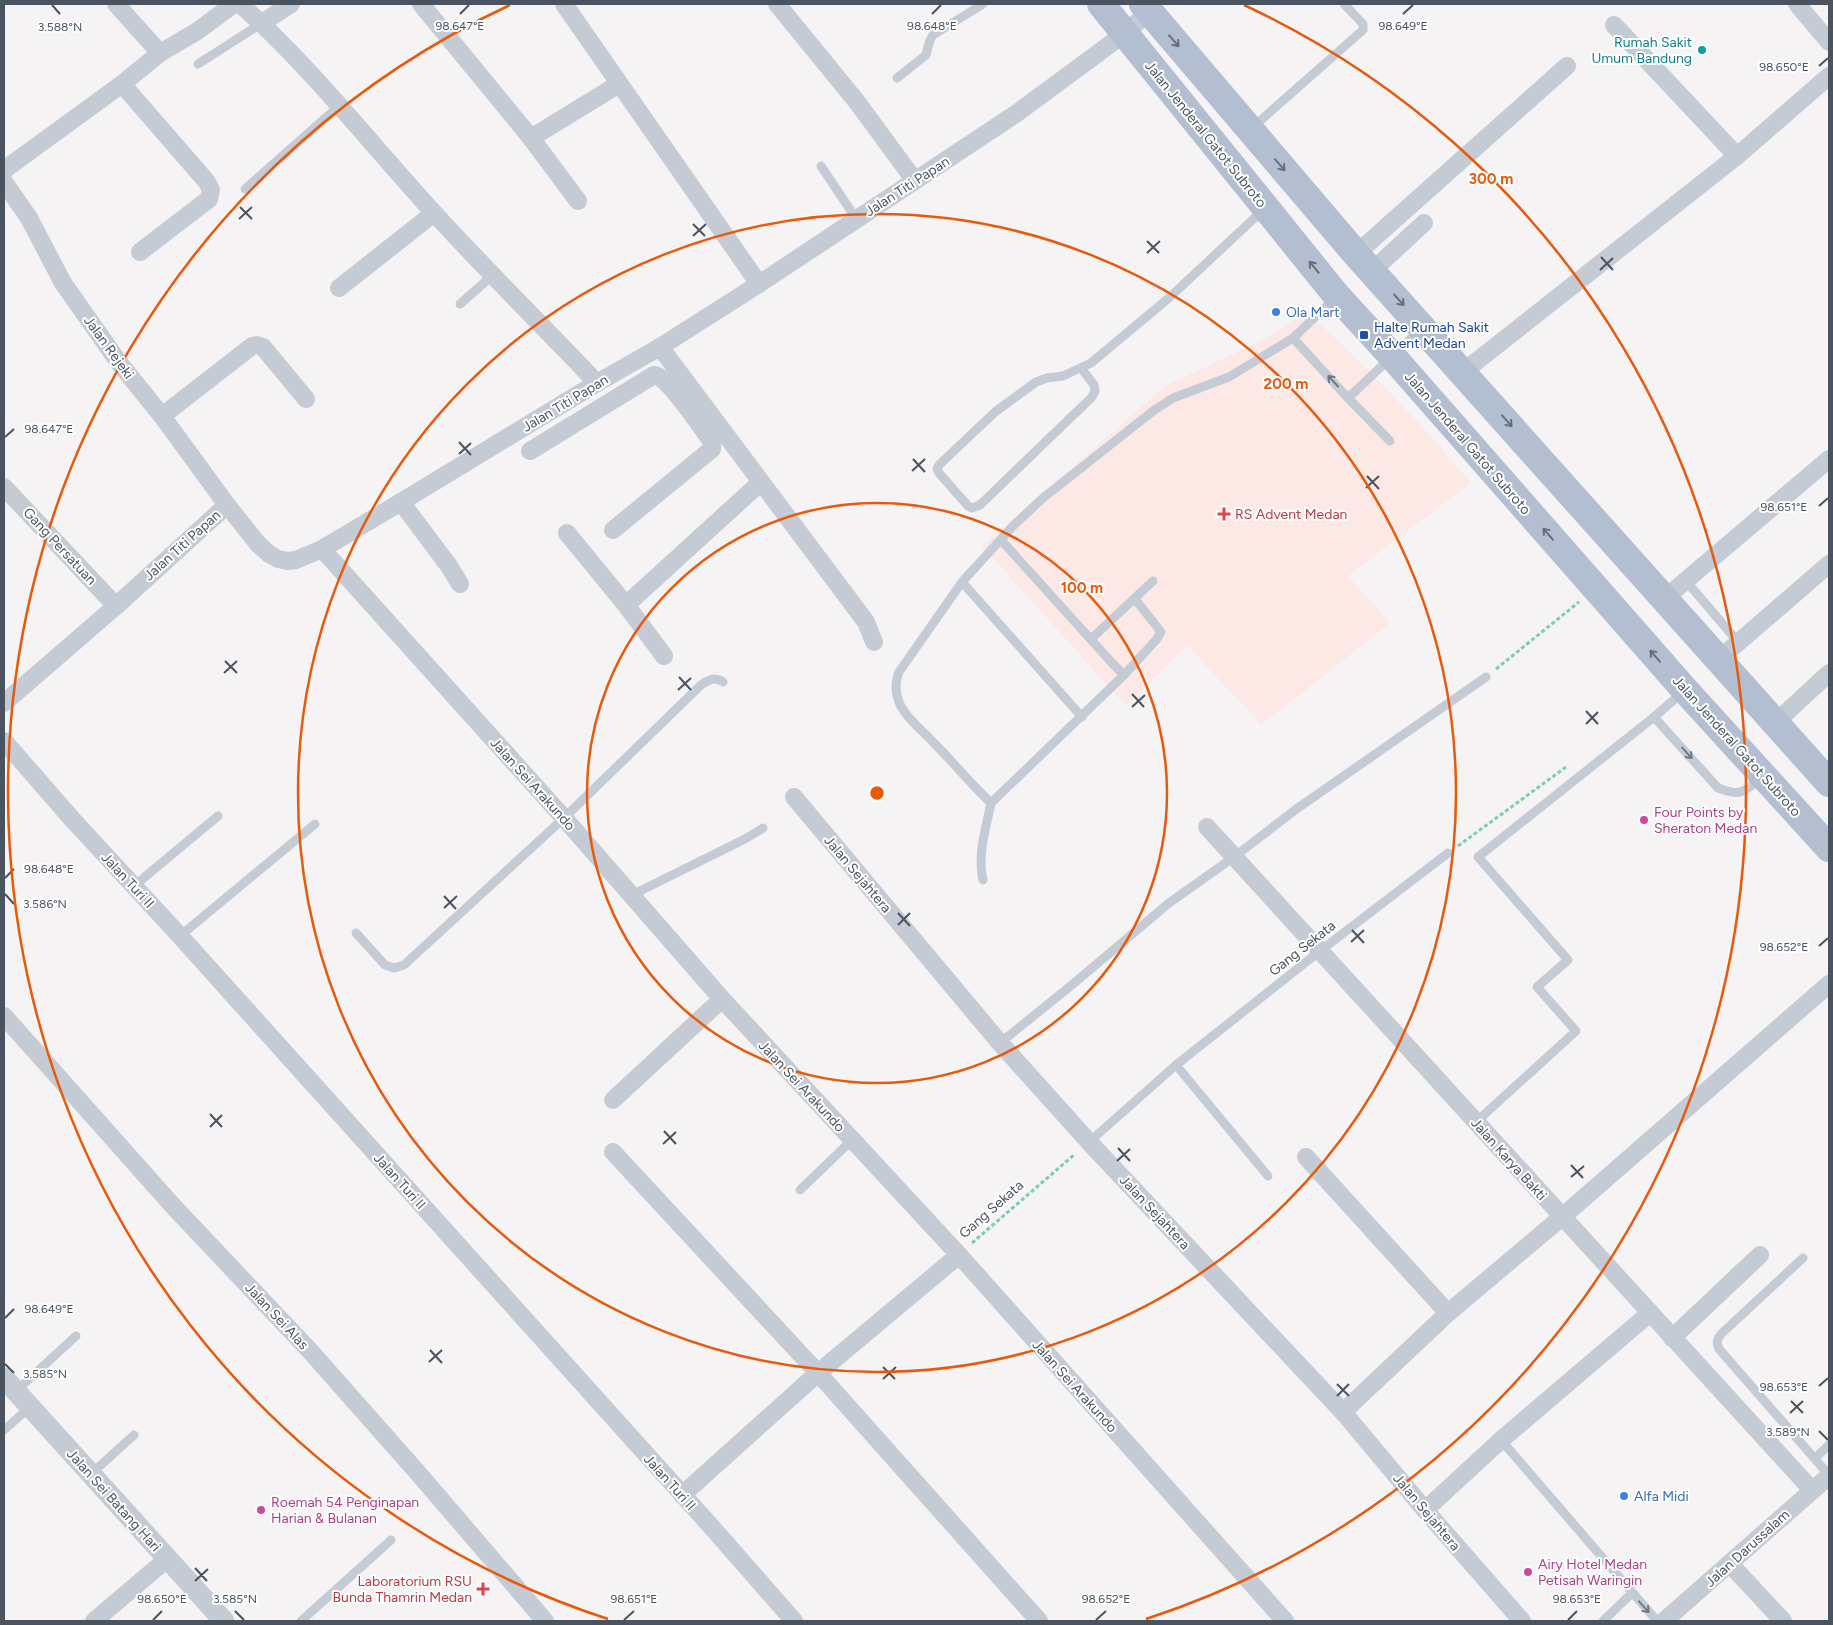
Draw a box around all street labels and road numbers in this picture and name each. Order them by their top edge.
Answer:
street label: Jalan Jenderal Gatot Subroto [1141,58,1270,211]
street label: Jalan Titi Papan [862,153,953,220]
street label: Jalan Rejeki [80,312,137,382]
street label: Jalan Jenderal Gatot Subroto [1401,369,1534,518]
street label: Jalan Titi Papan [519,371,611,436]
street label: Gang Persatuan [20,504,100,589]
street label: Jalan Titi Papan [141,506,224,584]
street label: Jalan Jenderal Gatot Subroto [1669,672,1804,820]
street label: Jalan Sei Arakundo [487,734,579,834]
street label: Jalan Sejahtera [820,832,895,916]
street label: Jalan Turi II [98,849,158,912]
street label: Gang Sekata [1266,917,1339,980]
street label: Jalan Sei Arakundo [755,1037,848,1136]
street label: Jalan Karya Bakti [1467,1115,1550,1204]
street label: Jalan Turi II [370,1150,429,1213]
street label: Jalan Sejahtera [1116,1172,1193,1253]
street label: Gang Sekata [956,1177,1027,1242]
street label: Jalan Sei Alas [241,1279,312,1353]
street label: Jalan Sei Arakundo [1029,1336,1121,1436]
street label: Jalan Sei Batang Hari [63,1446,164,1555]
street label: Jalan Turi II [640,1451,699,1514]
street label: Jalan Sejahtera [1389,1470,1464,1554]
street label: Jalan Darussalam [1702,1506,1793,1591]

